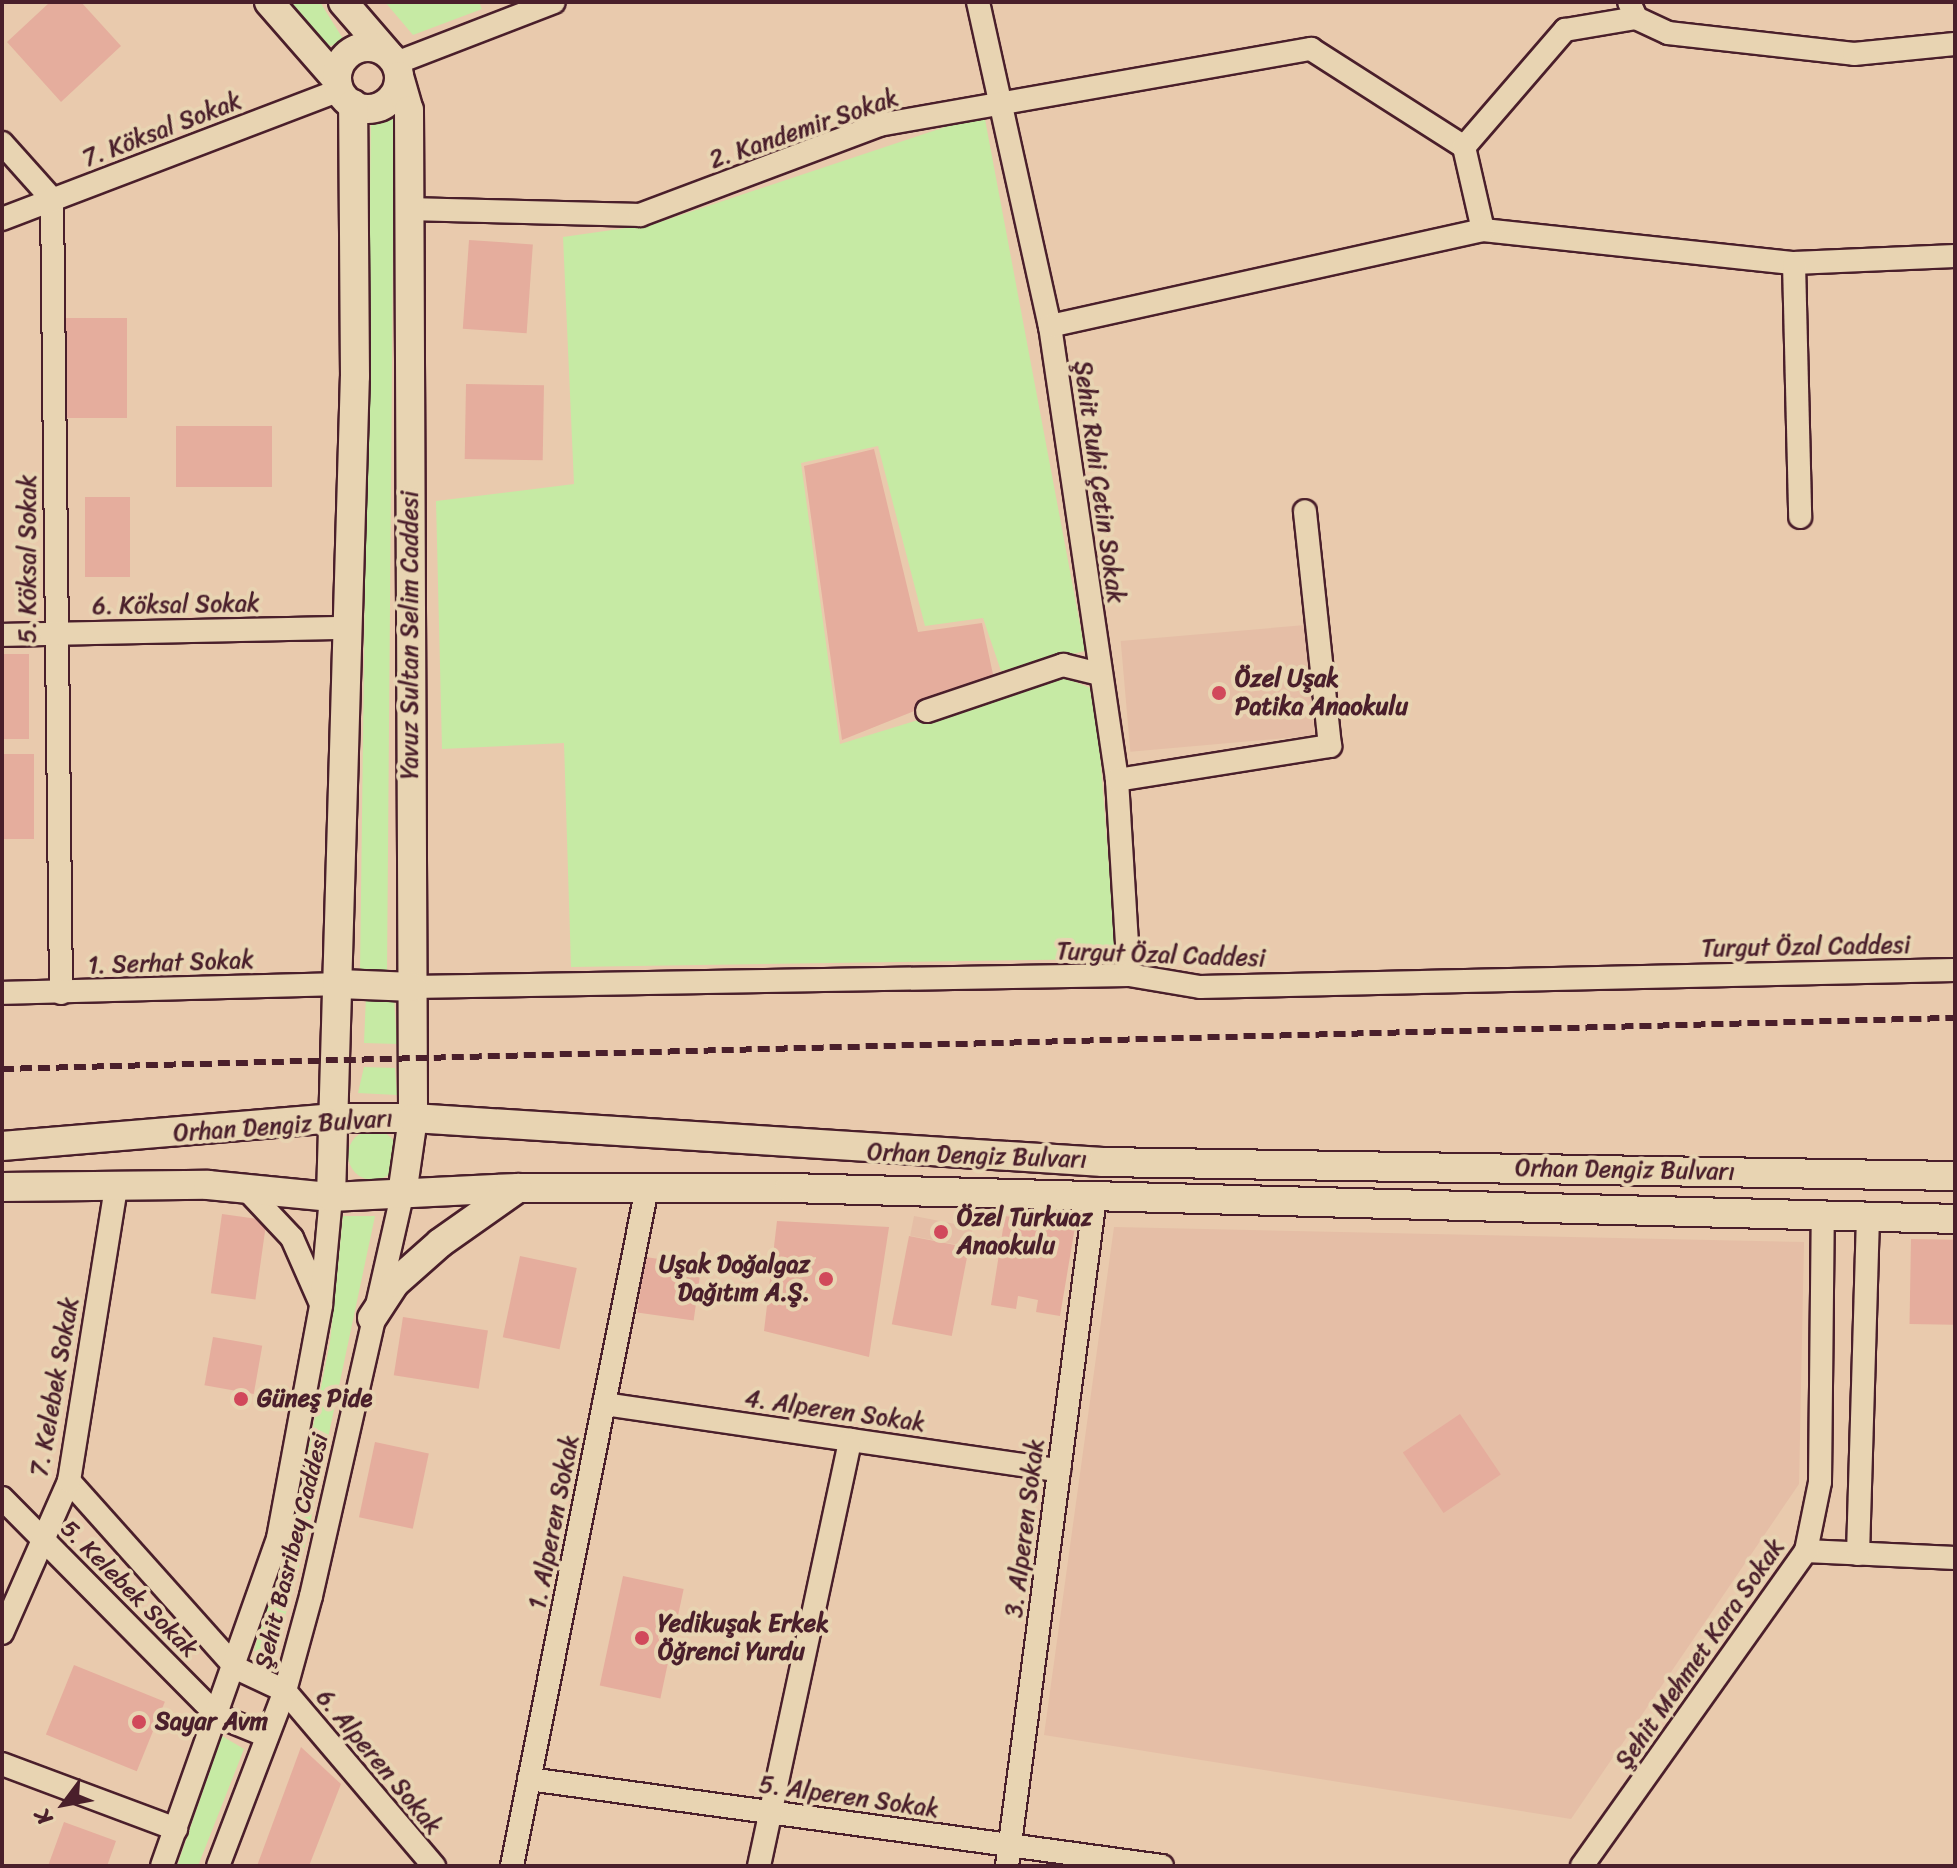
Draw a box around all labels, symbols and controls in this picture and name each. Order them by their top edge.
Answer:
street label: 2. Kandemir Sokak [706,83,902,175]
street label: 7. Köksal Sokak [79,87,245,173]
street label: Şehit Ruhi Çetin Sokak [1068,359,1130,605]
street label: 5. Köksal Sokak [14,475,42,643]
street label: Yavuz Sultan Selim Caddesi [396,491,424,779]
street label: 6. Köksal Sokak [92,589,260,621]
place label: Özel Uşak Patika Anaokulu [1235,665,1408,721]
marker: Özel Uşak Patika Anaokulu [1210,684,1228,702]
street label: Turgut Özal Caddesi [1702,931,1910,963]
street label: Turgut Özal Caddesi [1057,937,1265,973]
street label: 1. Serhat Sokak [87,946,255,980]
street label: Orhan Dengiz Bulvarı [172,1104,394,1148]
street label: Orhan Dengiz Bulvarı [867,1138,1087,1174]
street label: Orhan Dengiz Bulvarı [1515,1154,1735,1186]
place label: Özel Turkuaz Anaokulu [957,1204,1092,1260]
marker: Özel Turkuaz Anaokulu [932,1223,950,1241]
place label: Uşak Doğalgaz Dağıtım A.Ş. [659,1251,810,1307]
marker: Uşak Doğalgaz Dağıtım A.Ş. [817,1270,835,1288]
street label: 7. Kelebek Sokak [25,1295,85,1479]
street label: 4. Alperen Sokak [743,1384,927,1438]
place label: Güneş Pide [257,1385,374,1413]
marker: Güneş Pide [232,1390,250,1408]
street label: Şehit Basribey Caddesi [249,1430,335,1672]
street label: 1. Alperen Sokak [523,1432,585,1612]
street label: 3. Alperen Sokak [1000,1437,1050,1619]
street label: 5. Kelebek Sokak [54,1514,204,1664]
street label: Şehit Mehmet Kara Sokak [1610,1533,1790,1775]
place label: Yedikuşak Erkek Öğrenci Yurdu [658,1610,829,1666]
marker: Yedikuşak Erkek Öğrenci Yurdu [633,1629,651,1647]
street label: 6. Alperen Sokak [310,1683,448,1841]
place label: Sayar Avm [155,1708,268,1736]
marker: Sayar Avm [130,1713,148,1731]
north arrow [24,1764,104,1844]
street label: 5. Alperen Sokak [757,1770,941,1824]
text: K [23,1801,63,1833]

